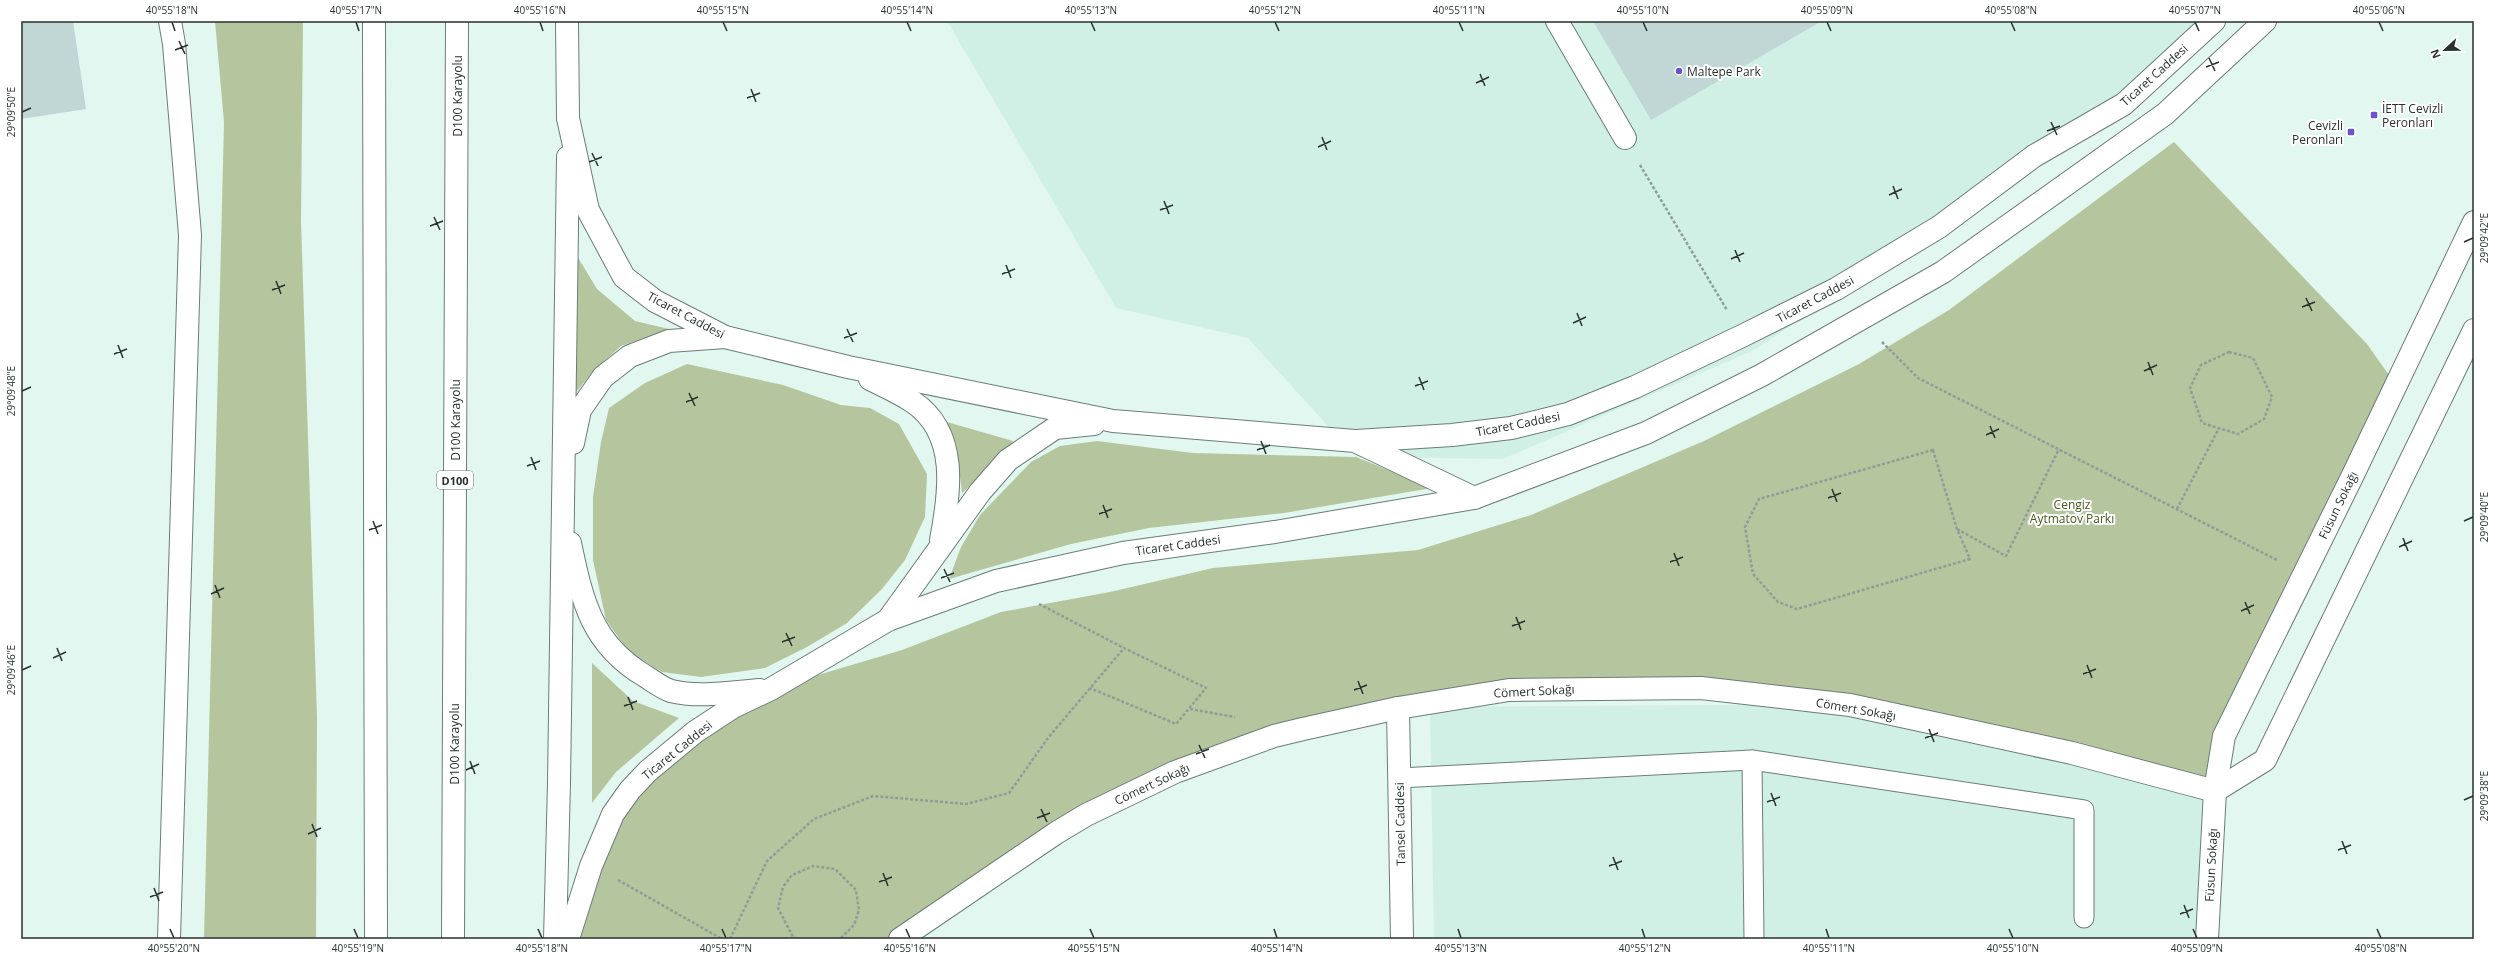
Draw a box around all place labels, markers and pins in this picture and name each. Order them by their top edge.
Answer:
place label: Maltepe Park [1687,63,1761,80]
marker: Maltepe Park [1674,66,1684,76]
place label: İETT Cevizli Peronları [2382,100,2443,131]
marker: İETT Cevizli Peronları [2369,110,2379,120]
place label: Cevizli Peronları [2292,117,2343,148]
marker: Cevizli Peronları [2346,127,2356,137]

